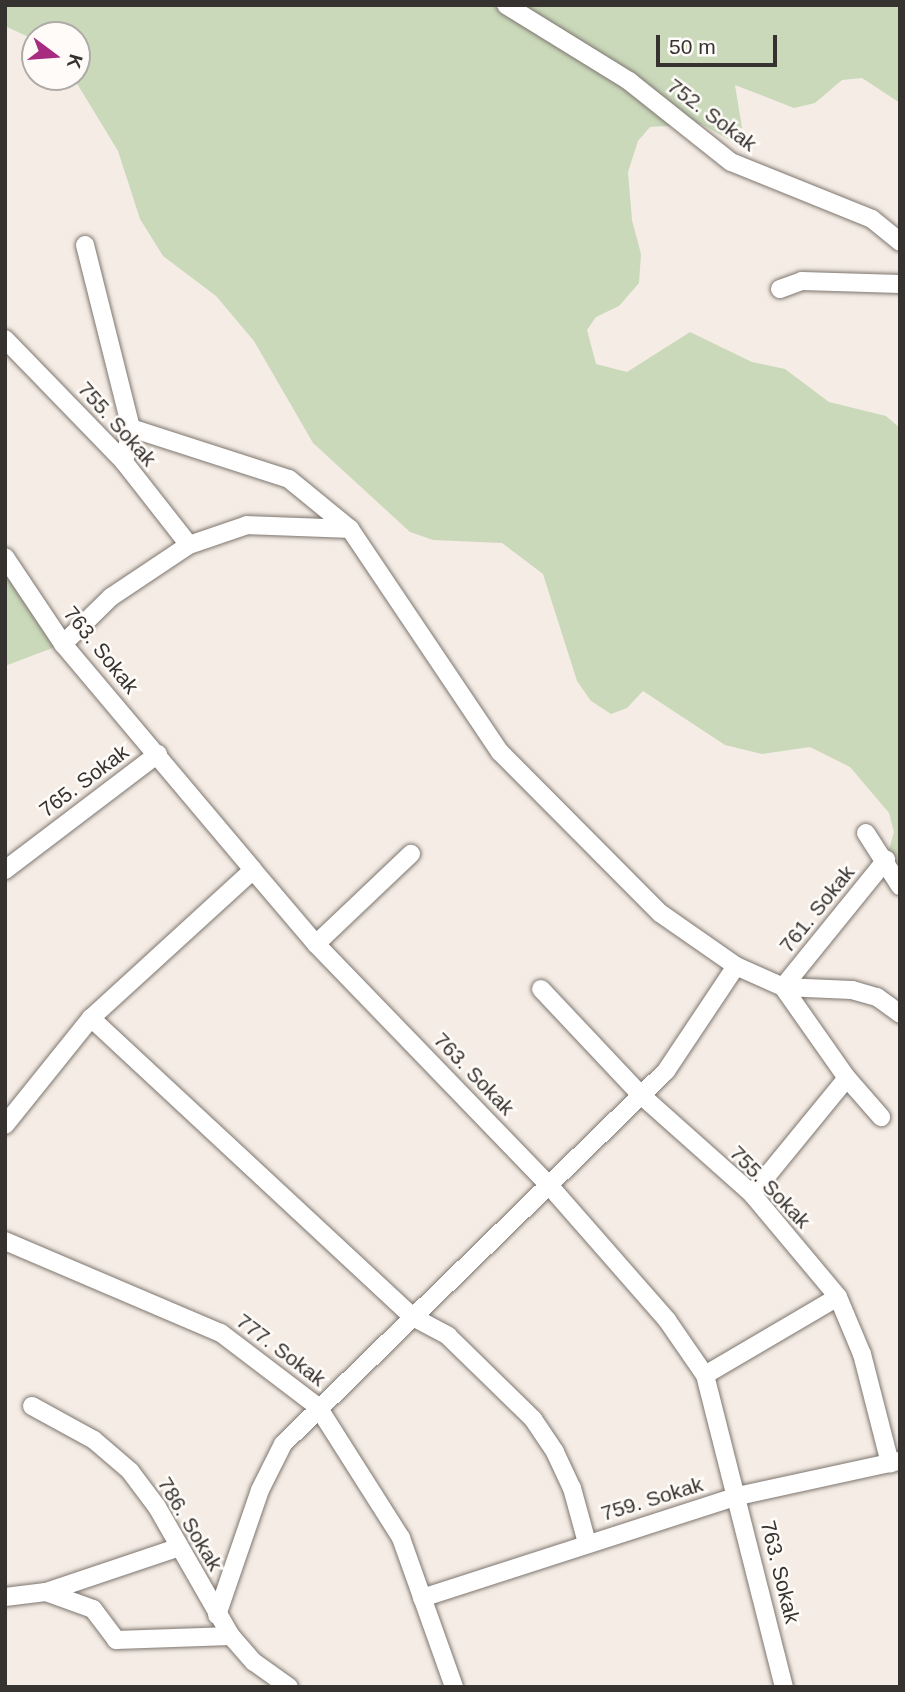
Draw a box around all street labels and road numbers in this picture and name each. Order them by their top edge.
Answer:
street label: 752. Sokak [662,73,762,157]
street label: 755. Sokak [72,377,162,471]
street label: 763. Sokak [58,601,144,699]
street label: 765. Sokak [34,739,134,823]
street label: 761. Sokak [774,860,860,958]
street label: 763. Sokak [428,1027,520,1121]
street label: 755. Sokak [724,1140,816,1234]
street label: 777. Sokak [231,1308,331,1392]
street label: 786. Sokak [152,1472,228,1576]
street label: 759. Sokak [598,1472,706,1526]
street label: 763. Sokak [755,1518,805,1626]

